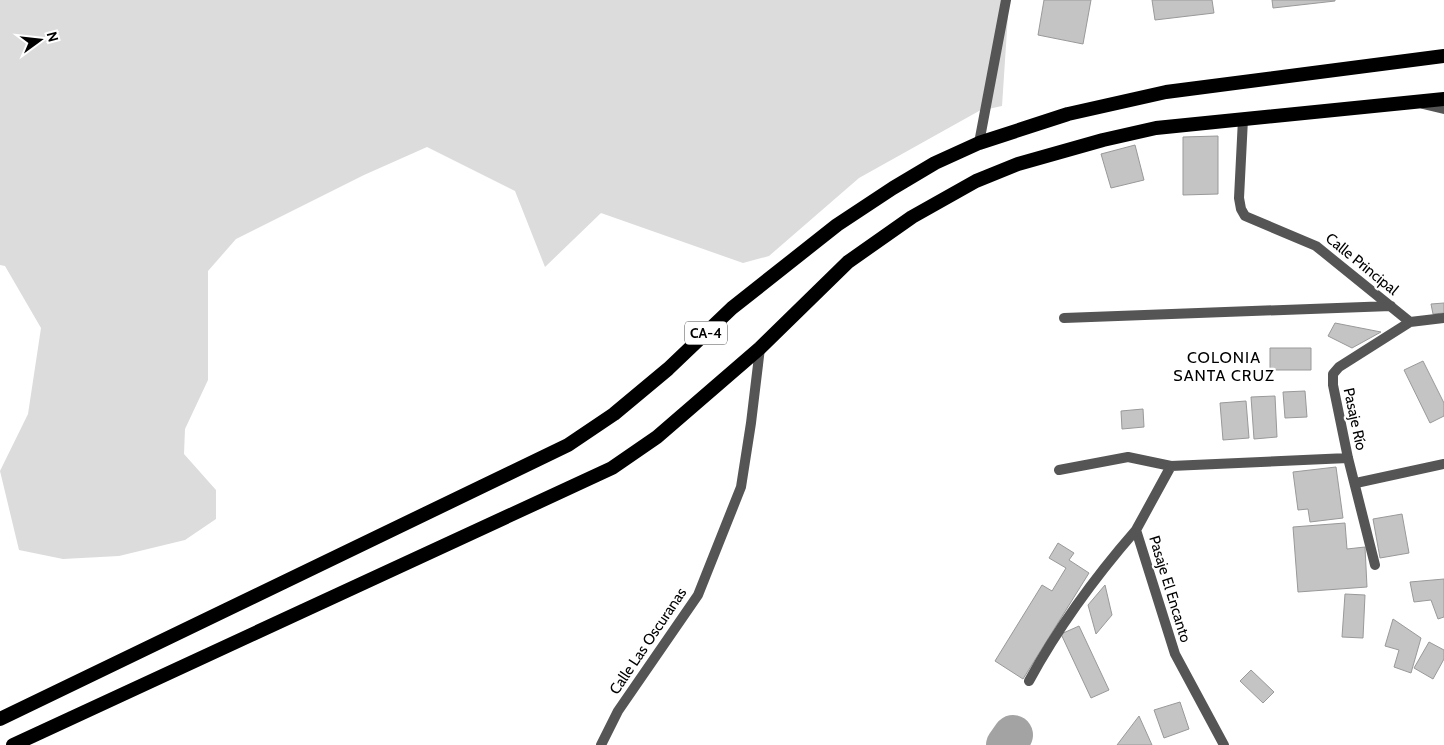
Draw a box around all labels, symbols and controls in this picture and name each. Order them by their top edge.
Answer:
north arrow [15,15,65,65]
text: N [43,30,63,44]
street label: Calle Principal [1322,229,1402,299]
road number: CA-4 [685,322,727,344]
district label: COLONIA SANTA CRUZ [1173,348,1275,385]
street label: Pasaje Río [1340,386,1370,452]
street label: Pasaje El Encanto [1145,534,1195,644]
street label: Calle Las Oscuranas [606,584,690,698]

